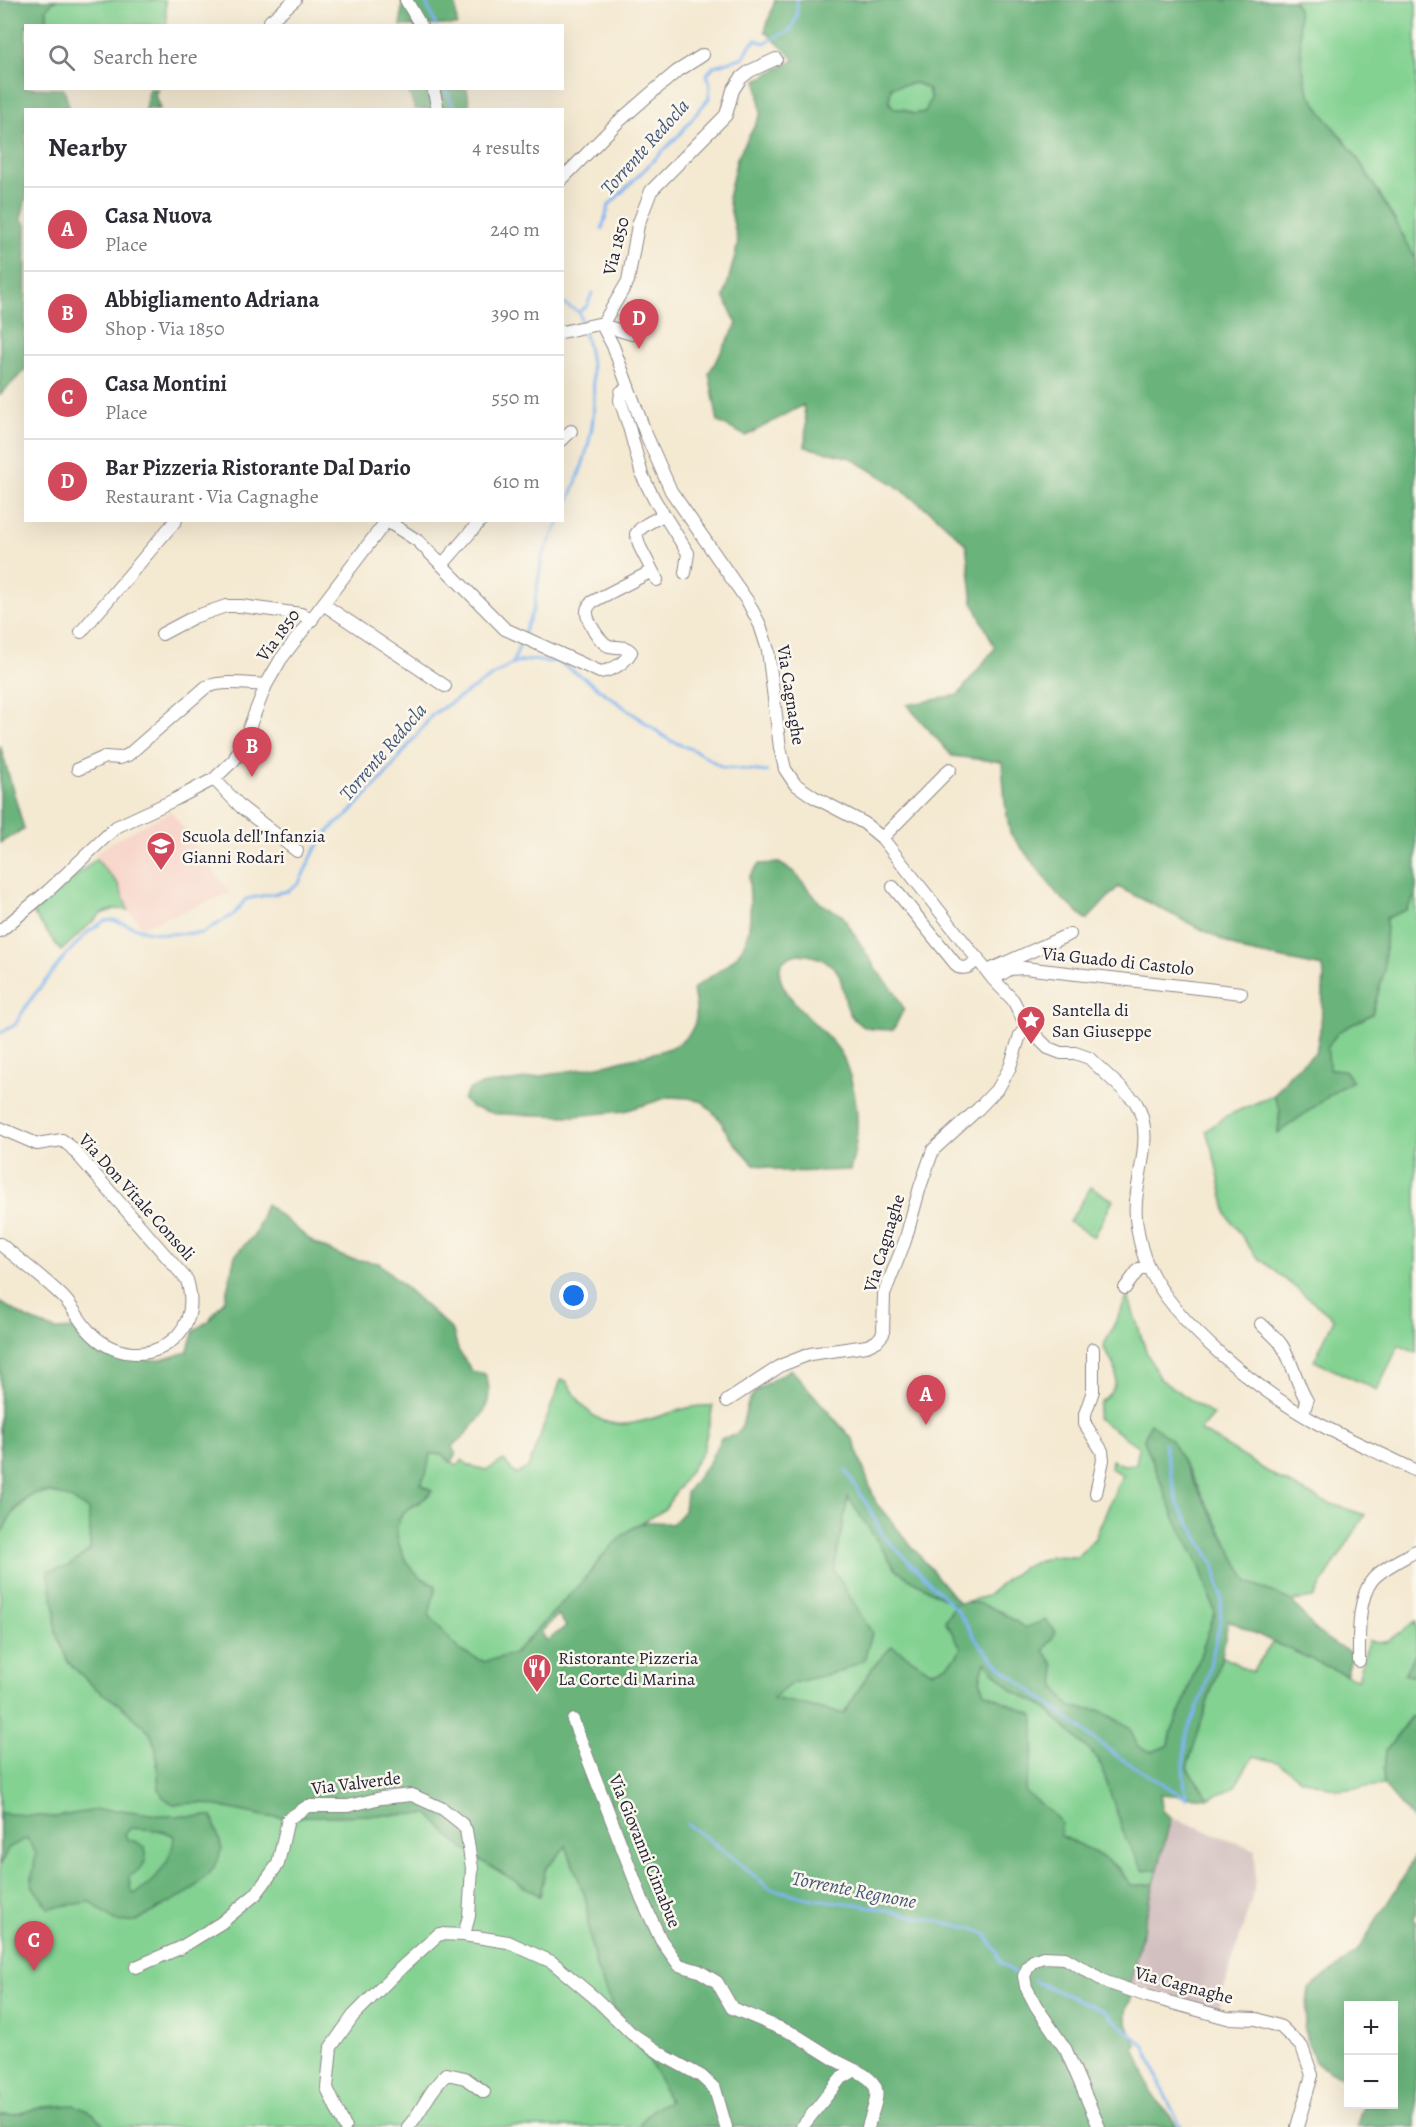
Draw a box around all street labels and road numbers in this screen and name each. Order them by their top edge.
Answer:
street label: Via 1850 [597,214,635,279]
street label: Via 1850 [250,604,305,667]
street label: Via Cagnaghe [771,642,811,747]
street label: Via Guado di Castolo [1040,941,1195,981]
street label: Via Don Vitale Consoli [73,1128,201,1266]
street label: Via Cagnaghe [857,1191,910,1296]
street label: Via Valverde [309,1766,402,1801]
street label: Via Giovanni Cimabue [603,1770,687,1931]
street label: Via Cagnaghe [1131,1960,1236,2010]

